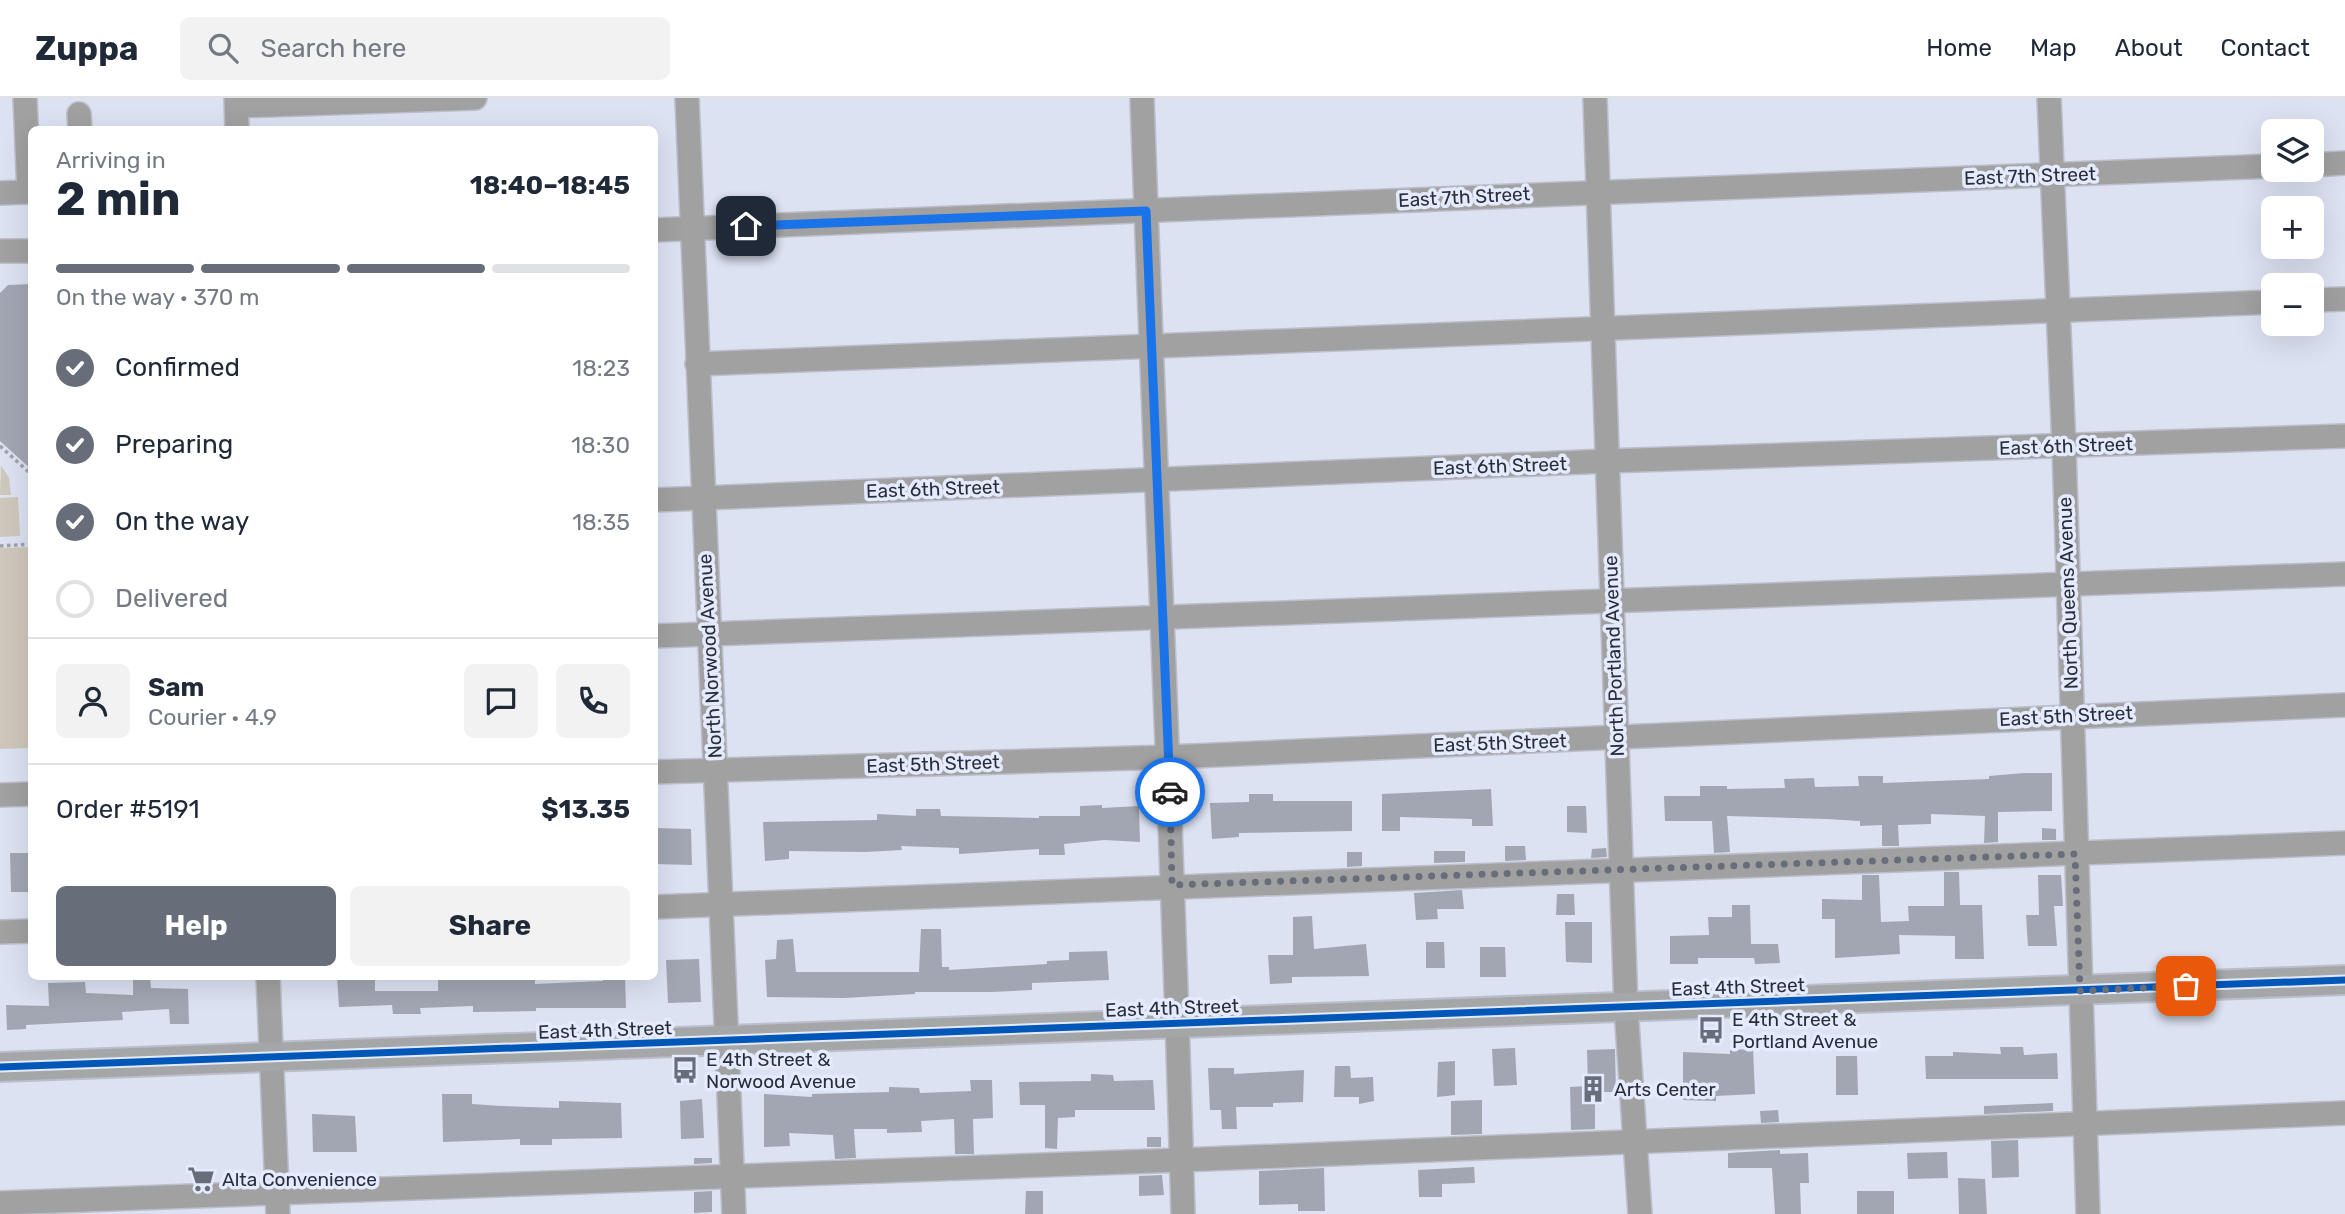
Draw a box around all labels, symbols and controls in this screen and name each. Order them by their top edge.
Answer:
search box [180,17,670,80]
text: Zuppa [35,29,138,68]
icon: search [204,29,242,67]
text: Search here [260,33,406,64]
text: Home [1926,34,1992,62]
text: Map [2030,34,2077,62]
text: About [2115,34,2183,62]
text: Contact [2221,34,2310,62]
map controls [2261,119,2324,336]
button: layers [2261,119,2324,182]
text: Arriving in [56,146,166,174]
street label: East 7th Street [1964,162,2097,190]
text: 18:40–18:45 [470,170,630,201]
text: 2 min [56,172,181,227]
street label: East 7th Street [1397,182,1531,212]
pin [716,196,776,256]
button: + [2261,196,2324,259]
icon: home [727,207,765,245]
button: − [2261,273,2324,336]
text: On the way · 370 m [56,283,259,311]
icon: check [56,349,94,387]
text: Confirmed [115,352,240,383]
text: 18:23 [572,354,630,382]
icon: check [56,426,94,464]
text: Preparing [115,429,233,460]
text: 18:30 [571,431,630,459]
street label: East 6th Street [1999,432,2134,460]
street label: East 6th Street [1433,452,1568,480]
street label: East 6th Street [866,475,1001,503]
street label: North Queens Avenue [2053,496,2083,690]
icon: check [56,503,94,541]
text: On the way [115,506,249,537]
text: 18:35 [572,508,630,536]
street label: North Norwood Avenue [693,553,727,759]
street label: North Portland Avenue [1599,555,1629,757]
text: Delivered [115,583,228,614]
button: person [56,664,130,738]
button: chat [464,664,538,738]
button: phone [556,664,630,738]
text: Sam [148,672,204,703]
street label: East 5th Street [1999,701,2134,731]
text: Courier · 4.9 [148,703,277,731]
street label: East 5th Street [1433,729,1568,757]
street label: East 5th Street [866,750,1001,778]
courier [1135,757,1205,827]
icon: car [1151,773,1189,811]
text: Order #5191 [56,794,200,825]
text: $13.35 [541,794,630,825]
button: Help [56,886,336,966]
button: Share [350,886,630,966]
pin [2156,956,2216,1016]
icon: bag [2167,967,2205,1005]
street label: East 4th Street [1671,973,1806,1001]
street label: East 4th Street [1105,994,1240,1022]
place label: E 4th Street & Portland Avenue [1732,1008,1878,1053]
bus stop icon: E 4th Street & Portland Avenue [1696,1015,1726,1045]
street label: East 4th Street [538,1016,673,1044]
place label: E 4th Street & Norwood Avenue [706,1048,856,1093]
bus stop icon: E 4th Street & Norwood Avenue [670,1055,700,1085]
building icon: Arts Center [1578,1074,1608,1104]
place label: Arts Center [1614,1078,1716,1101]
supermarket icon: Alta Convenience [186,1164,216,1194]
place label: Alta Convenience [222,1168,377,1191]

